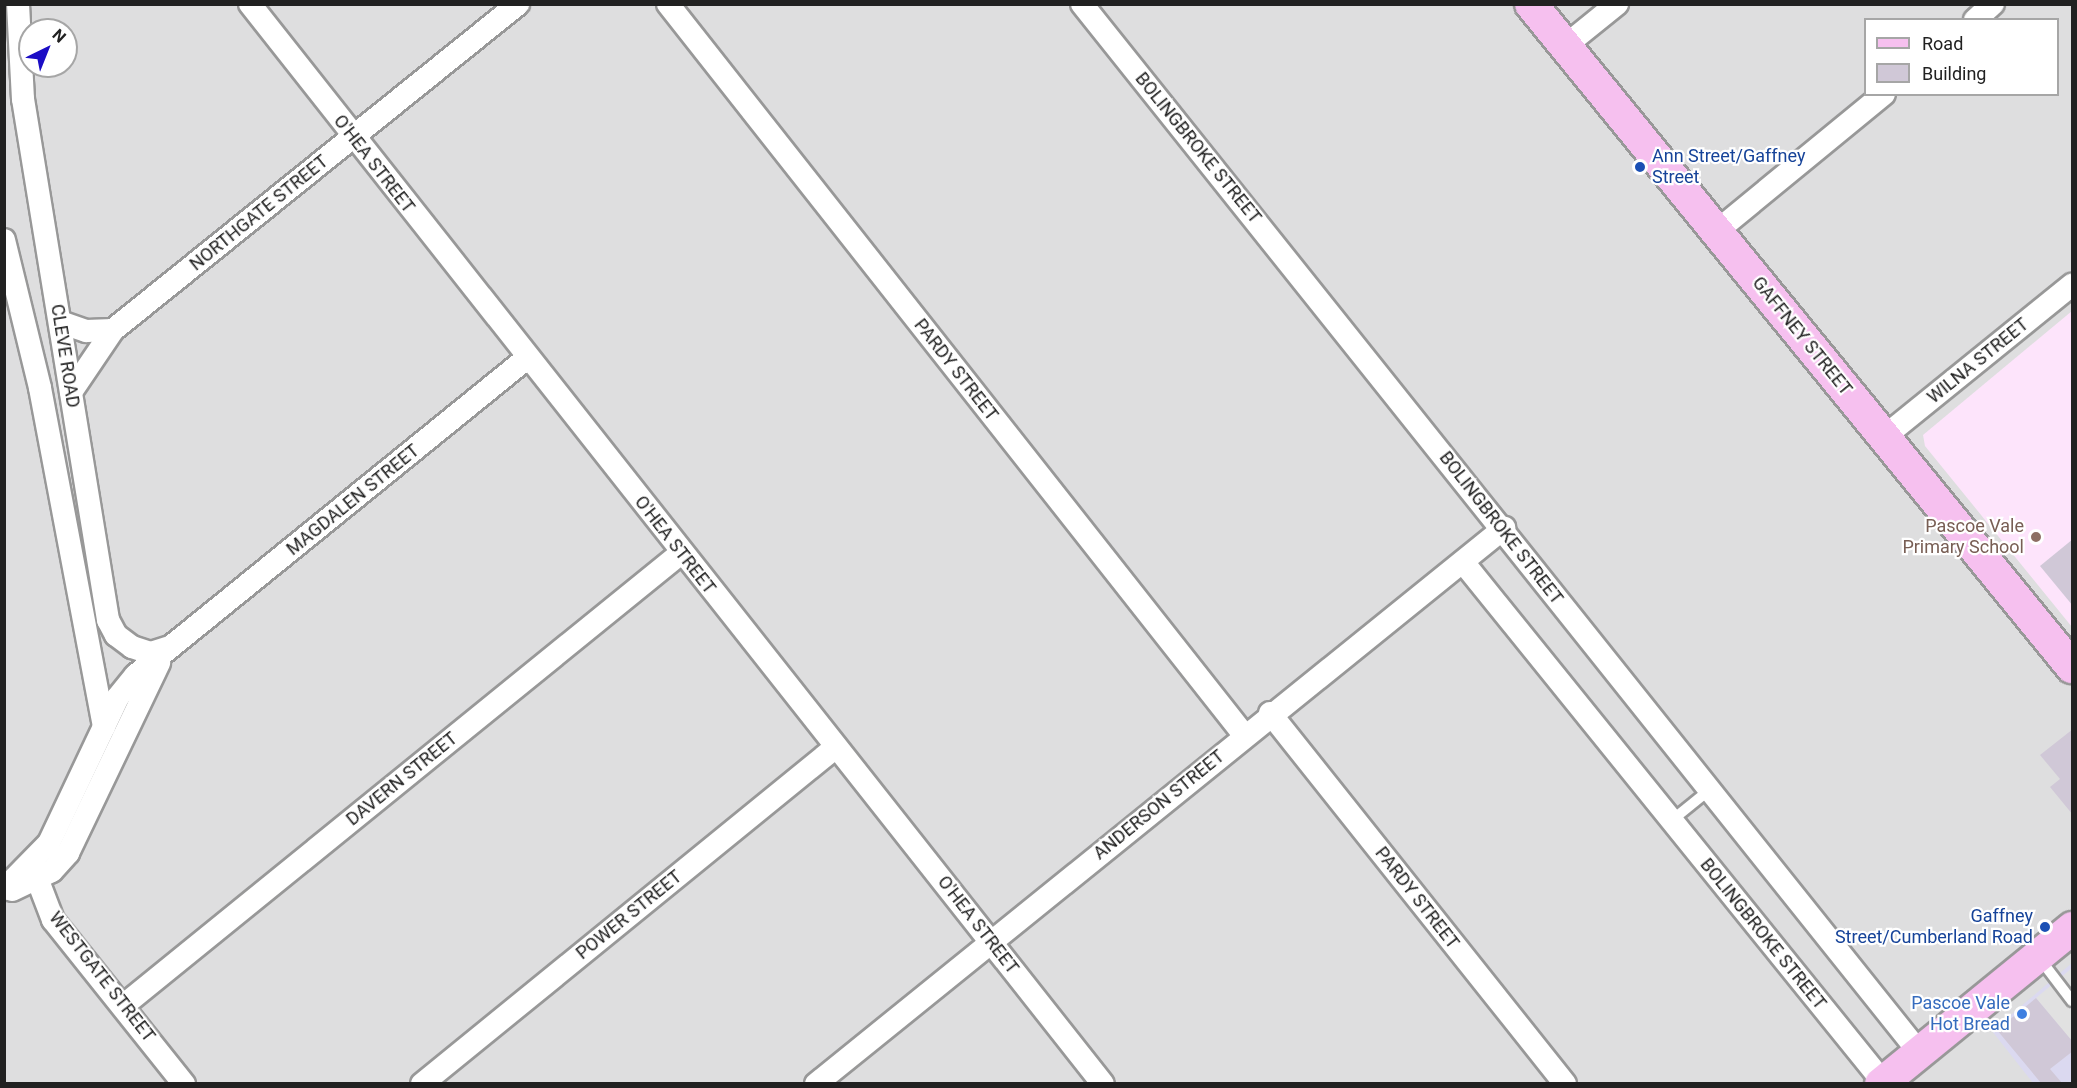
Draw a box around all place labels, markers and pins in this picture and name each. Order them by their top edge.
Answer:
place label: Ann Street/Gaffney Street [1652,146,1805,188]
marker: Ann Street/Gaffney Street [1633,160,1647,174]
place label: Pascoe Vale Primary School [1902,516,2024,558]
marker: Pascoe Vale Primary School [2029,530,2043,544]
place label: Gaffney Street/Cumberland Road [1835,906,2033,948]
marker: Gaffney Street/Cumberland Road [2038,920,2052,934]
place label: Pascoe Vale Hot Bread [1911,993,2010,1036]
marker: Pascoe Vale Hot Bread [2015,1007,2029,1021]

